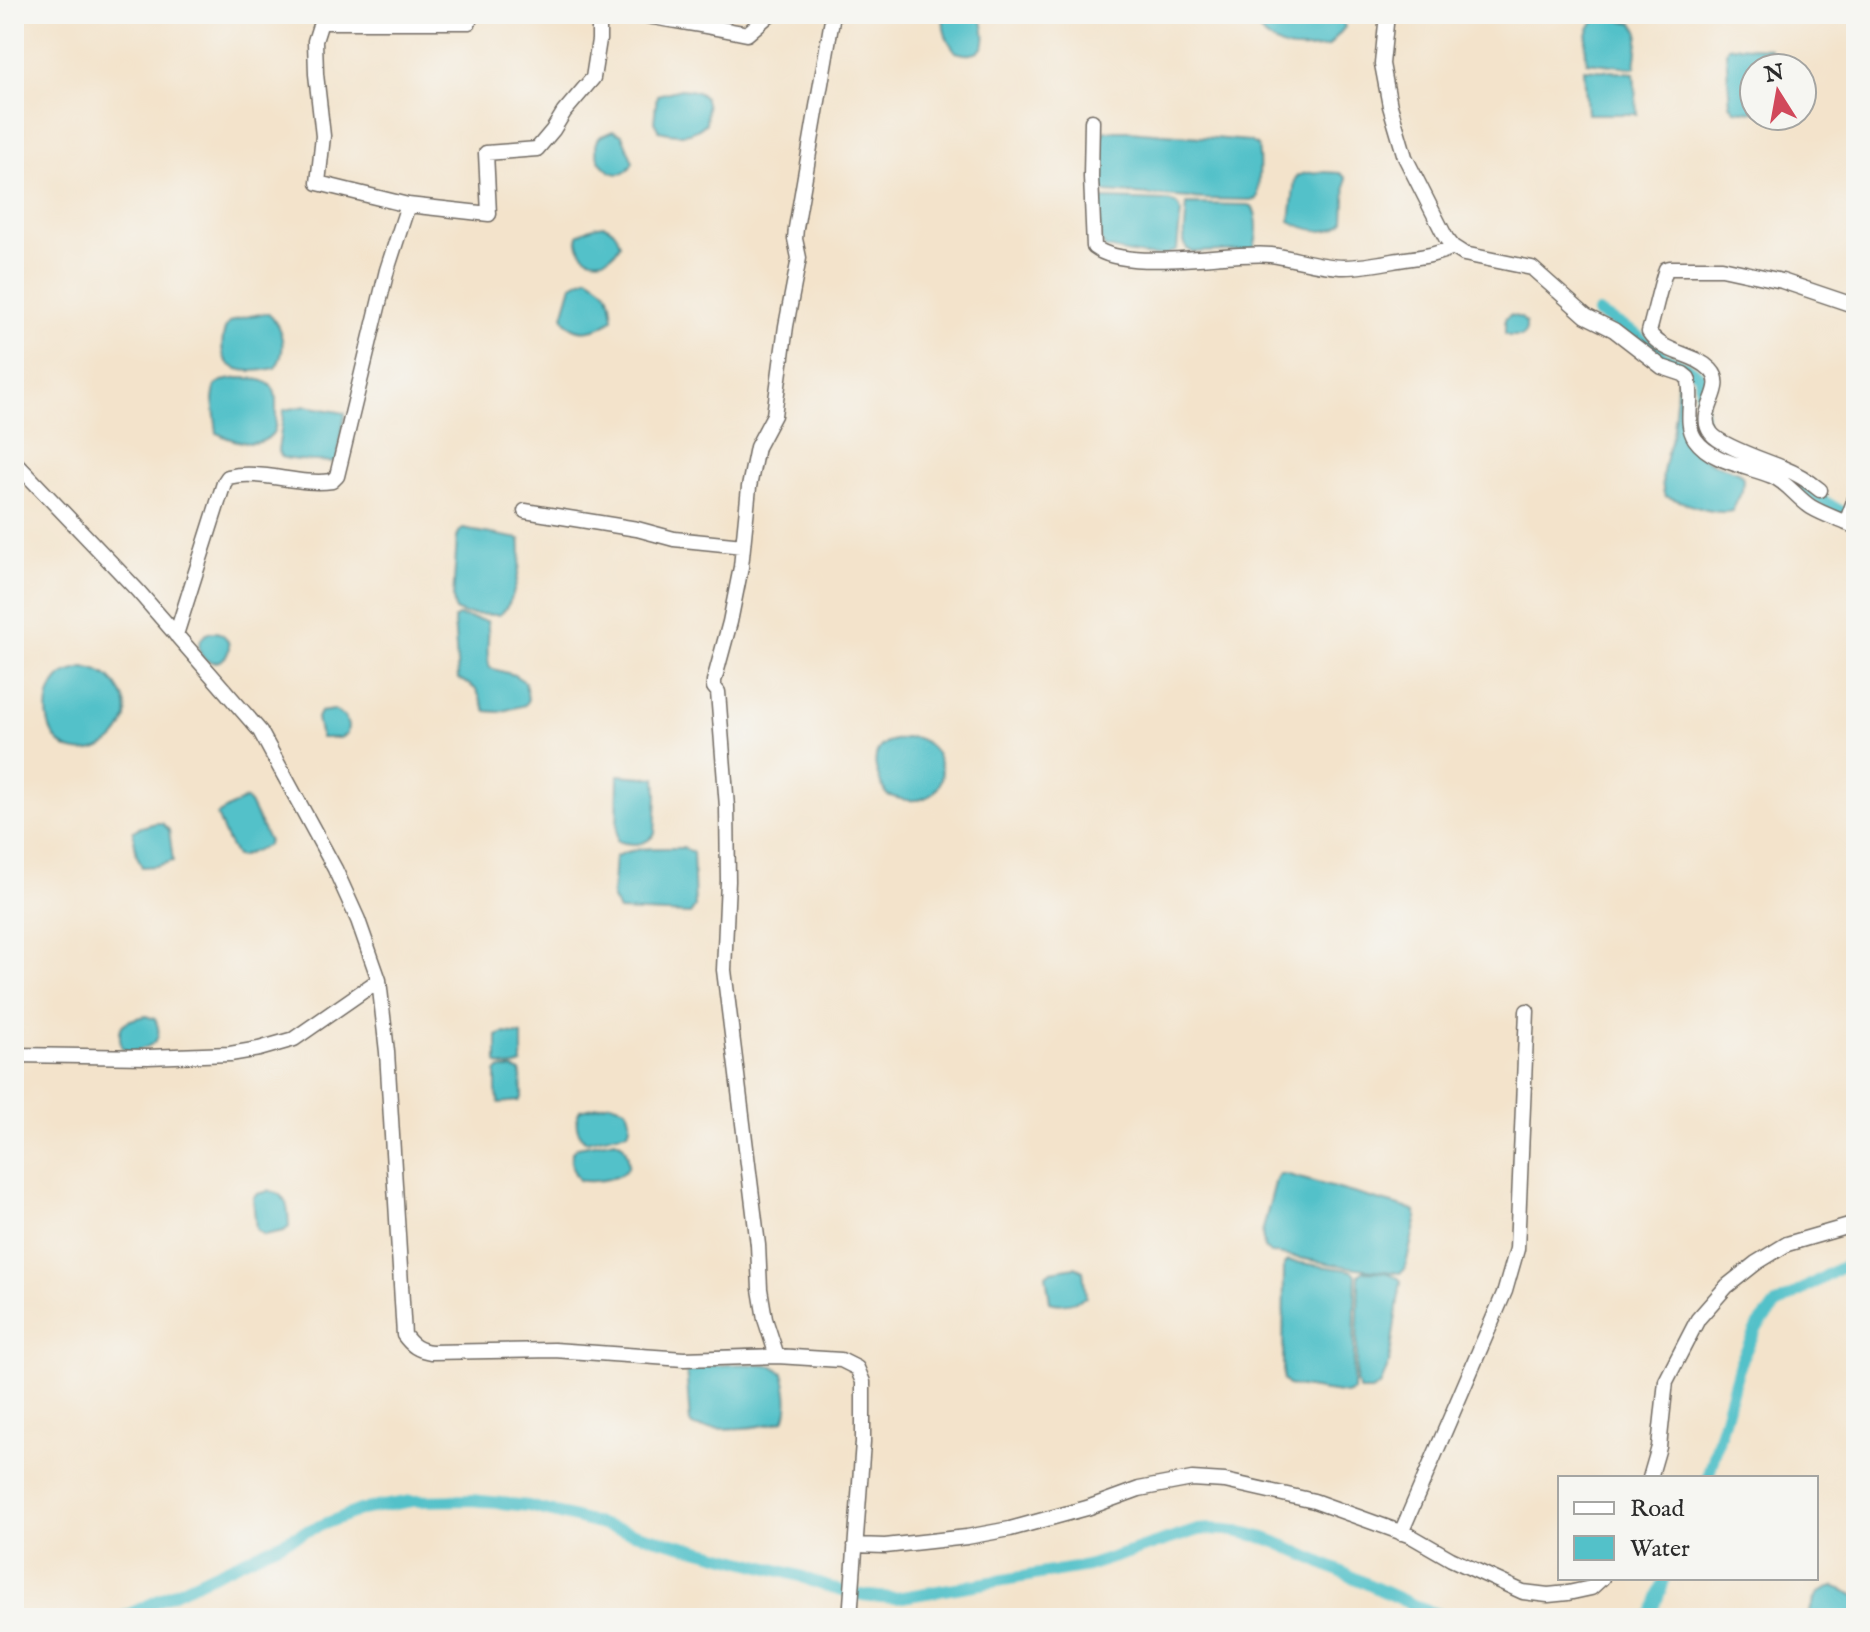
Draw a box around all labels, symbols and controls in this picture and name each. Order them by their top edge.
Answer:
north arrow [1738,52,1818,132]
text: N [1762,59,1787,90]
legend [1558,1476,1818,1580]
text: Road [1630,1494,1684,1525]
text: Water [1630,1534,1690,1565]

